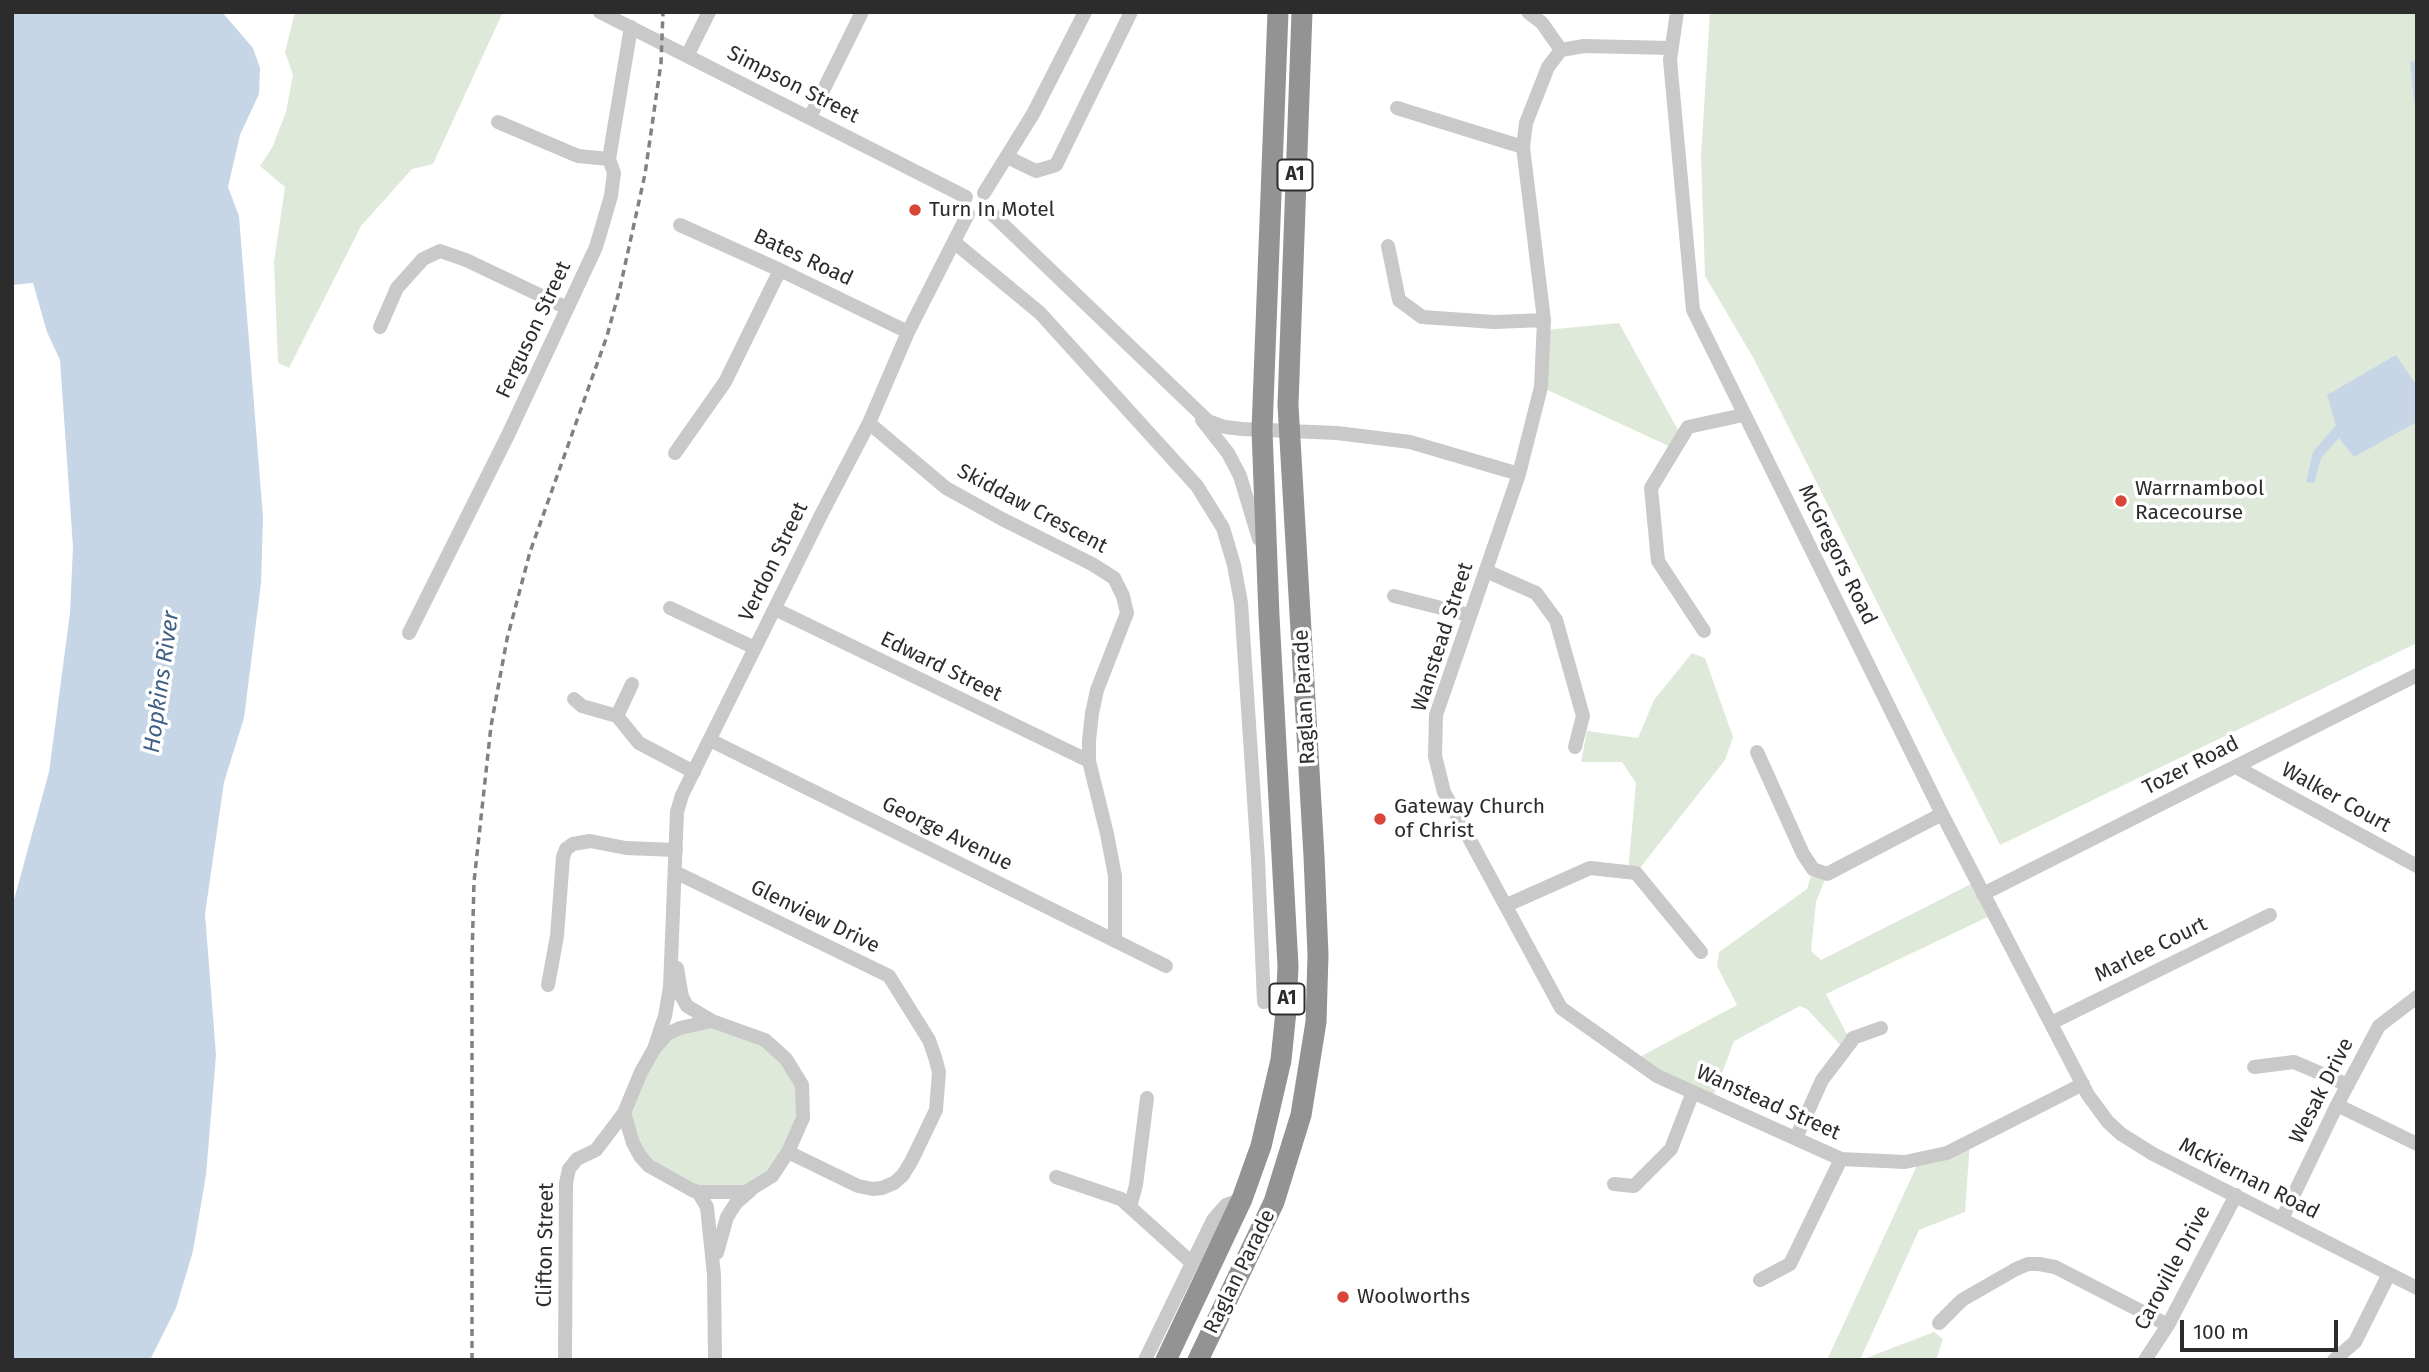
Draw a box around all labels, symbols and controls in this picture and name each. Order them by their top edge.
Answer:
street label: Simpson Street [723,41,863,129]
road number: A1 [1278,160,1312,190]
place label: Turn In Motel [929,197,1055,223]
marker: Turn In Motel [907,202,923,218]
street label: Bates Road [749,224,857,292]
street label: Ferguson Street [491,257,577,403]
street label: Skiddaw Crescent [953,459,1111,559]
place label: Warrnambool Racecourse [2135,476,2264,526]
street label: McGregors Road [1792,481,1882,629]
marker: Warrnambool Racecourse [2113,493,2129,509]
street label: Verdon Street [734,498,814,626]
street label: Wanstead Street [1407,559,1479,715]
water label: Hopkins River [138,609,186,755]
street label: Edward Street [876,627,1006,707]
street label: Raglan Parade [1289,629,1321,765]
street label: Tozer Road [2139,731,2243,801]
street label: Walker Court [2277,758,2395,838]
street label: George Avenue [878,792,1016,876]
place label: Gateway Church of Christ [1394,794,1545,844]
marker: Gateway Church of Christ [1372,811,1388,827]
street label: Glenview Drive [746,875,884,959]
street label: Marlee Court [2091,912,2211,988]
road number: A1 [1270,984,1304,1015]
street label: Wesak Drive [2285,1034,2359,1148]
street label: Wanstead Street [1692,1060,1844,1146]
street label: McKiernan Road [2175,1133,2323,1225]
street label: Clifton Street [532,1182,560,1308]
street label: Caroville Drive [2130,1201,2216,1335]
street label: Raglan Parade [1199,1206,1281,1338]
place label: Woolworths [1357,1284,1470,1310]
marker: Woolworths [1335,1289,1351,1305]
scale bar [2184,1306,2342,1350]
text: 100 m [2193,1319,2249,1345]

